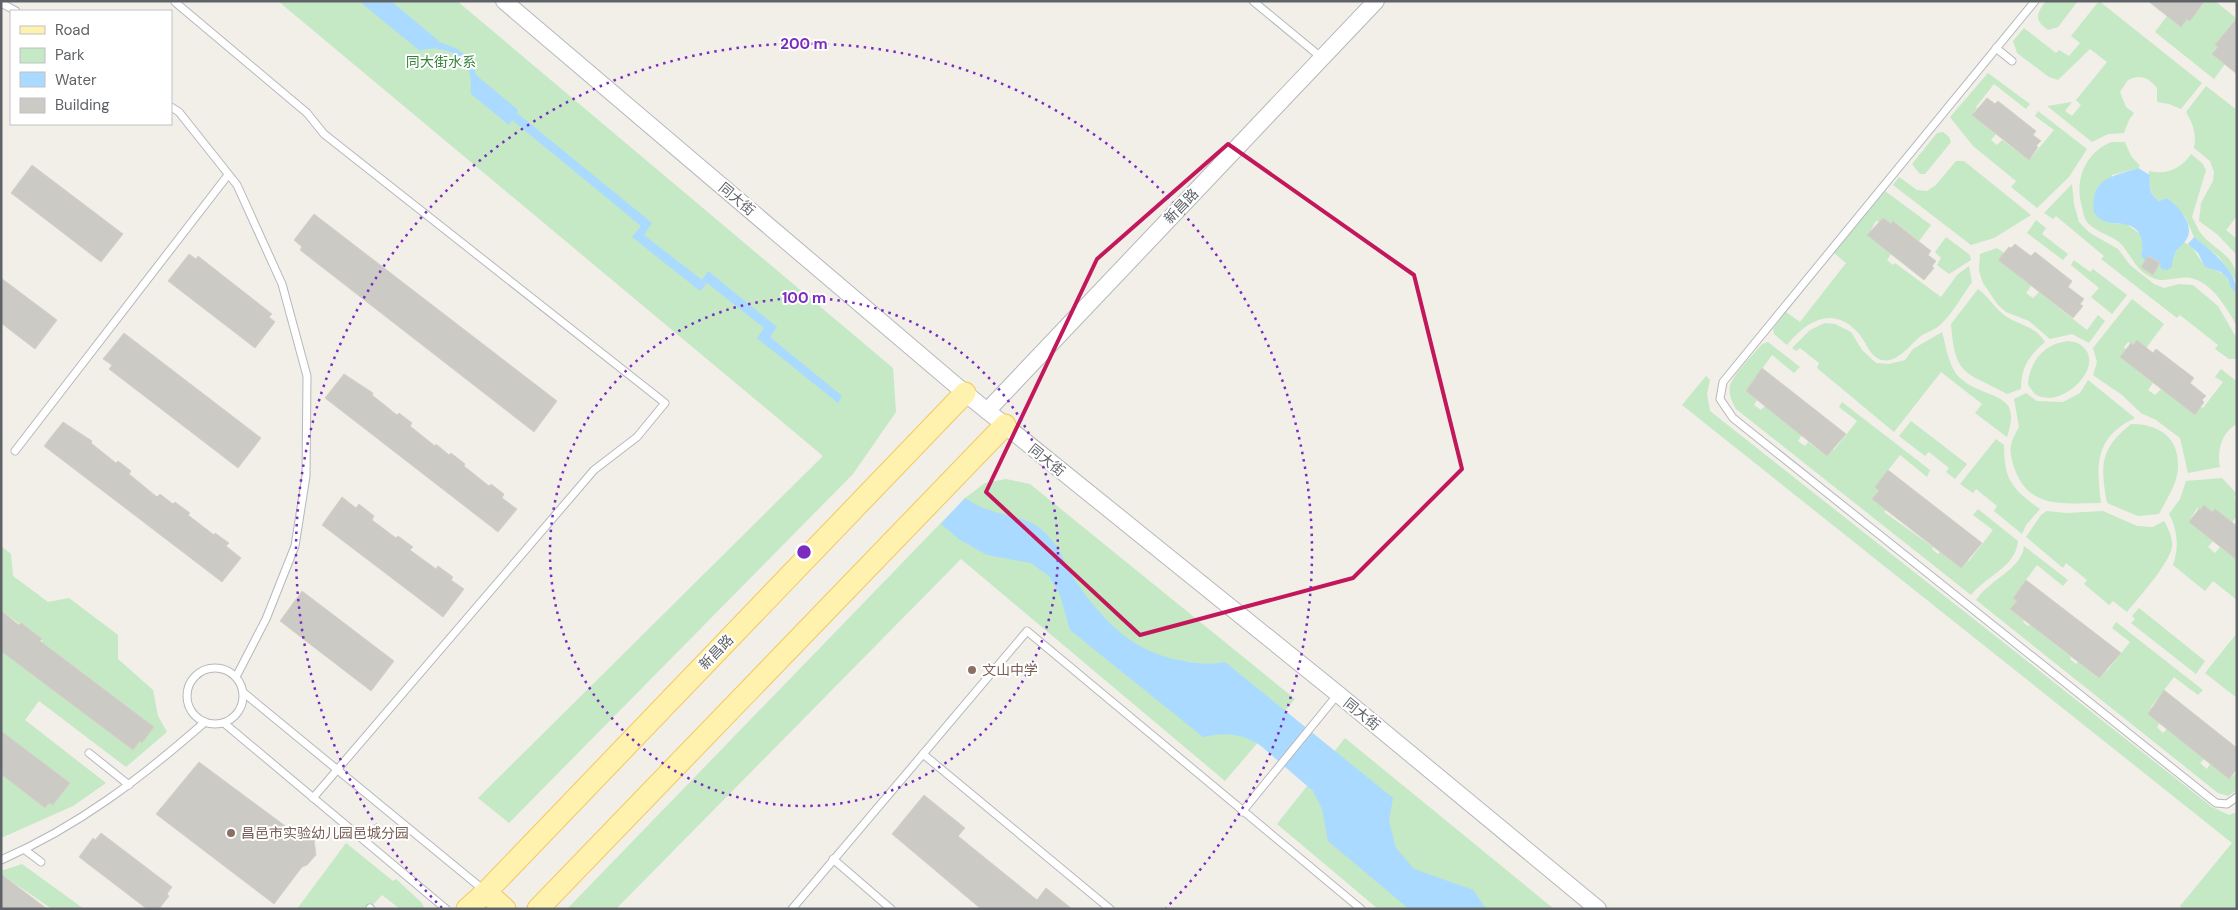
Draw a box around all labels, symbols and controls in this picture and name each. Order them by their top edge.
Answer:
legend [10,10,172,125]
text: Road [55,20,90,40]
text: 200 m [780,34,828,54]
text: Park [55,45,85,65]
park label: 同大街水系 [406,53,476,71]
text: Water [55,70,97,90]
text: Building [55,95,110,115]
street label: 同大街 [715,179,759,219]
street label: 新昌路 [1160,185,1202,227]
text: 100 m [782,288,826,308]
street label: 同大街 [1025,440,1069,480]
centre of rings [795,543,813,561]
street label: 新昌路 [695,631,737,673]
place label: 文山中学 [982,661,1038,679]
marker: 文山中学 [966,664,978,676]
street label: 同大街 [1340,694,1384,734]
place label: 昌邑市实验幼儿园邑城分园 [241,824,409,842]
marker: 昌邑市实验幼儿园邑城分园 [225,827,237,839]

